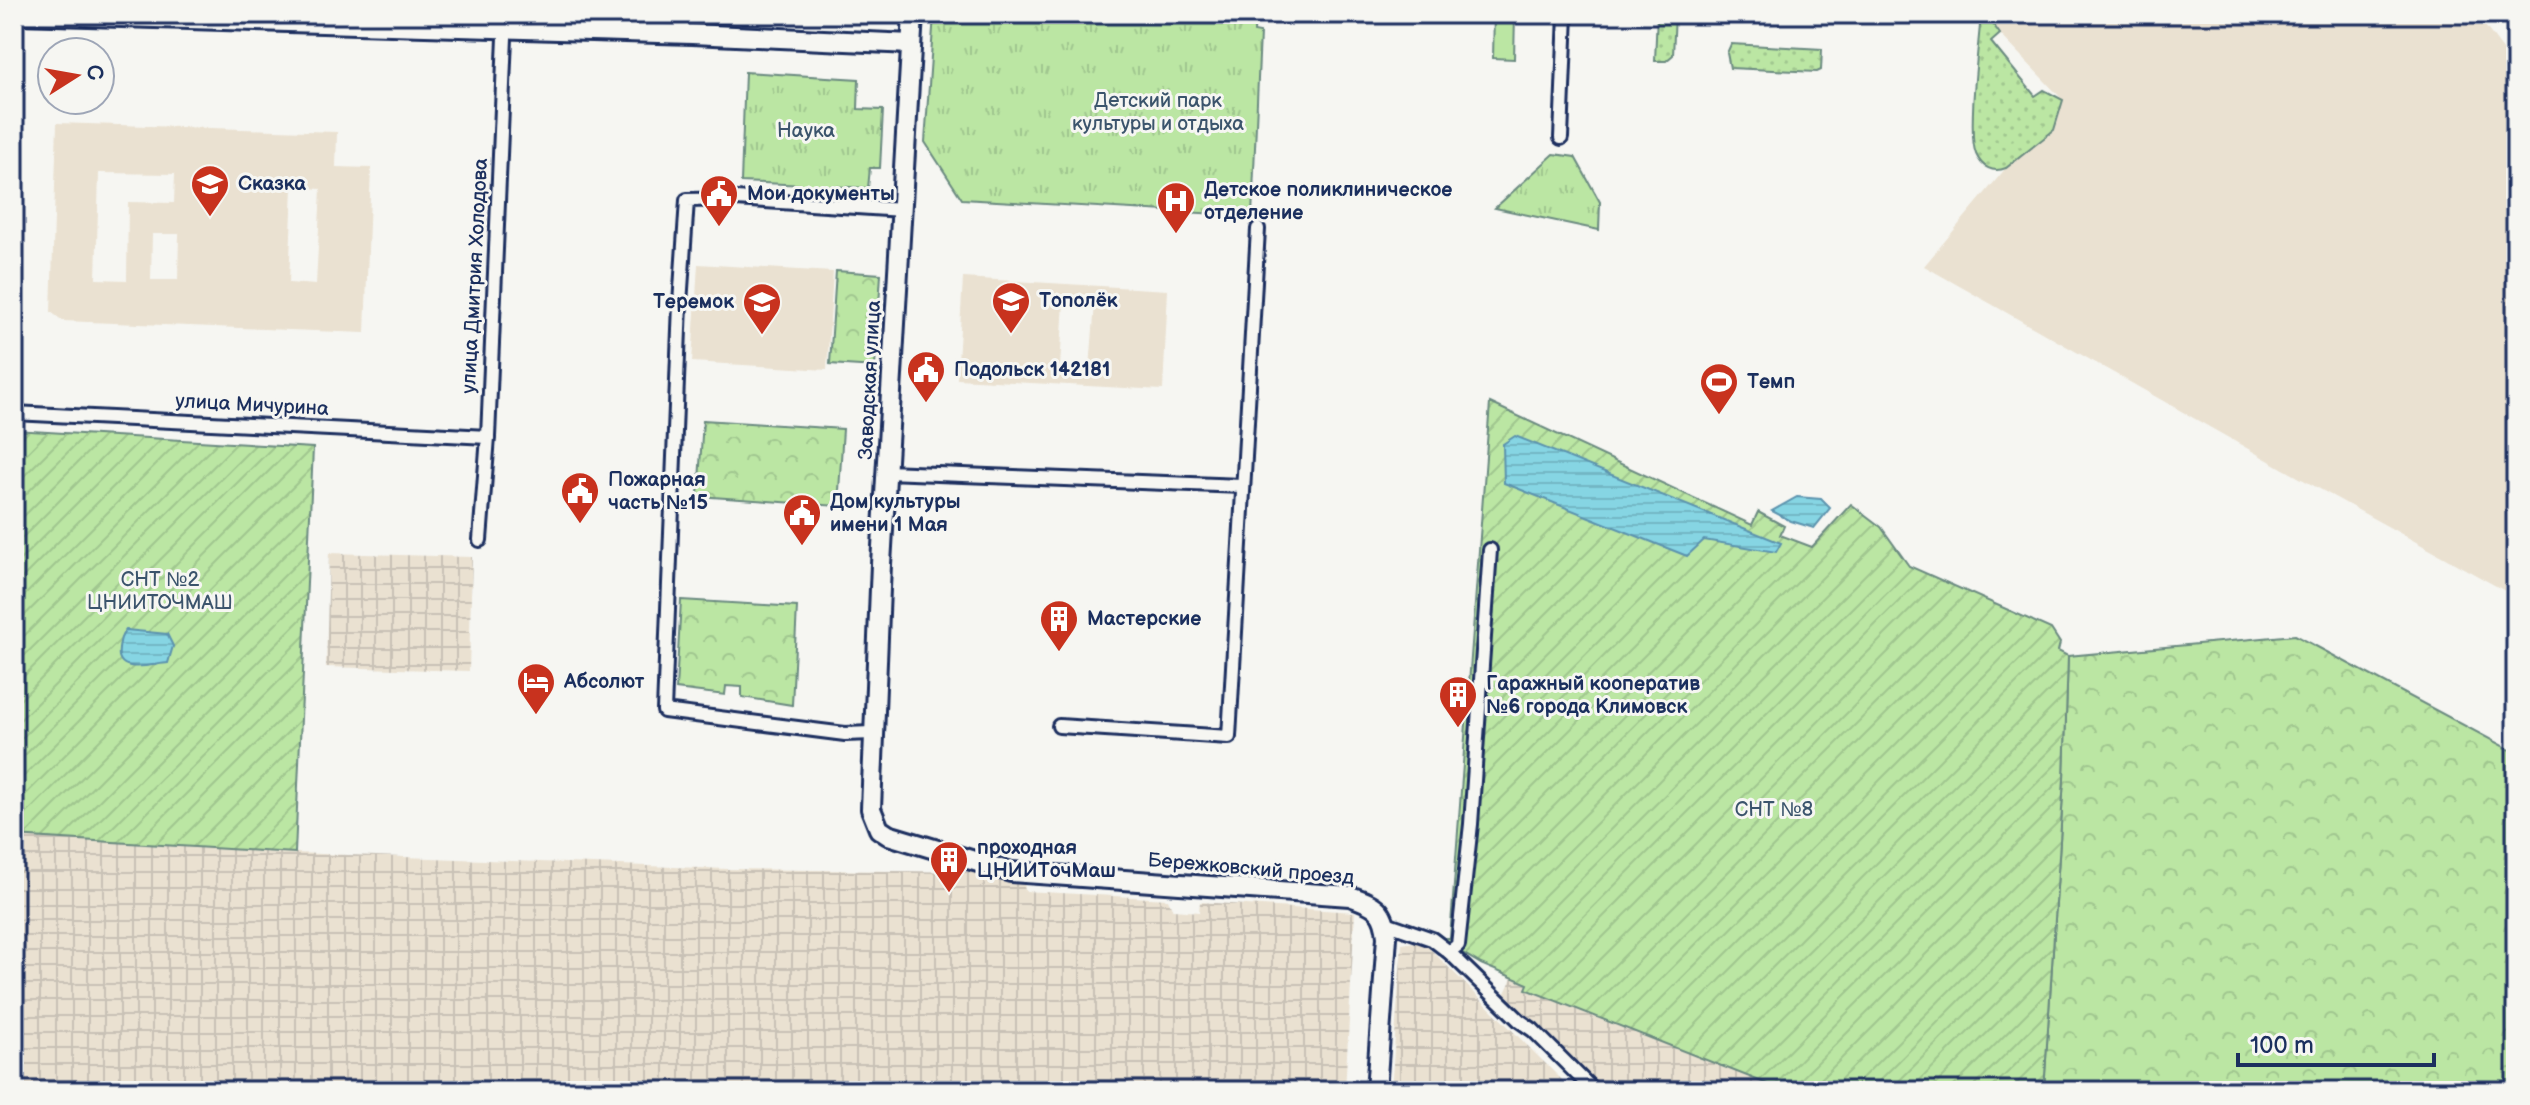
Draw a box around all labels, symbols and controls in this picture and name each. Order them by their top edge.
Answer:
north arrow [36,36,116,116]
text: С [79,62,109,83]
park label: Детский парк культуры и отдыха [1072,89,1244,136]
park label: Наука [777,119,835,143]
street label: улица Дмитрия Холодова [457,157,493,394]
school or university icon: Сказка [189,163,231,218]
place label: Сказка [238,172,306,196]
public building icon: Мои документы [698,173,740,228]
place label: Детское поликлиническое отделение [1204,178,1452,225]
hospital icon: Детское поликлиническое отделение [1155,180,1197,235]
place label: Мои документы [747,182,895,206]
school or university icon: Тополёк [990,280,1032,335]
school or university icon: Теремок [741,281,783,336]
place label: Тополёк [1039,289,1118,313]
place label: Теремок [653,290,734,314]
street label: Заводская улица [854,299,886,460]
public building icon: Подольск 142181 [905,349,947,404]
place label: Подольск 142181 [954,358,1110,382]
sports icon: Темп [1698,361,1740,416]
place label: Темп [1747,370,1795,394]
street label: улица Мичурина [175,389,330,421]
place label: Пожарная часть №15 [608,468,708,515]
public building icon: Пожарная часть №15 [559,470,601,525]
place label: Дом культуры имени 1 Мая [830,490,961,537]
public building icon: Дом культуры имени 1 Мая [781,492,823,547]
park label: СНТ №2 ЦНИИТОЧМАШ [87,568,233,615]
building icon: Мастерские [1038,598,1080,653]
place label: Мастерские [1087,607,1201,631]
hotel icon: Абсолют [515,661,557,716]
place label: Абсолют [563,670,645,694]
place label: Гаражный кооператив №6 города Климовск [1486,672,1700,719]
building icon: Гаражный кооператив №6 города Климовск [1437,674,1479,729]
park label: СНТ №8 [1735,798,1813,822]
place label: проходная ЦНИИТочМаш [977,836,1116,883]
building icon: проходная ЦНИИТочМаш [928,839,970,894]
street label: Бережковский проезд [1147,848,1355,890]
scale bar [2238,1017,2434,1067]
text: 100 m [2250,1031,2314,1060]

